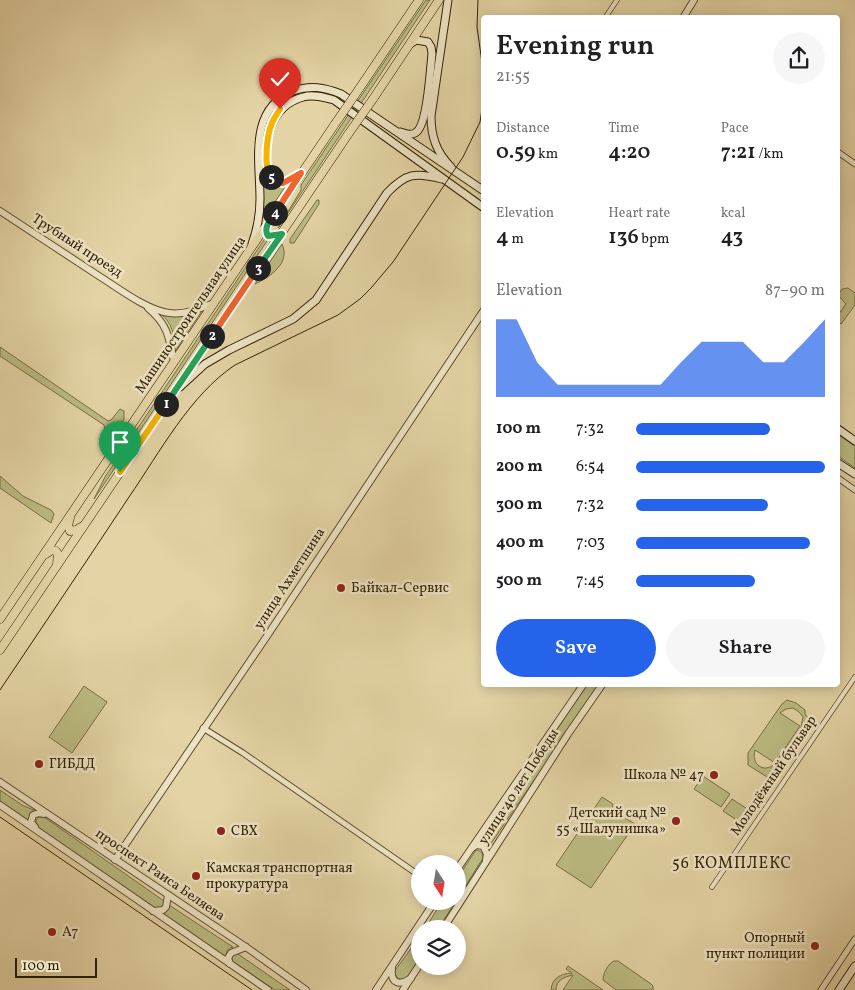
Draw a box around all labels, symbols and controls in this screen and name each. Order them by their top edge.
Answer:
text: Evening run [496,27,655,66]
button: share [773,32,825,84]
pin [259,58,301,109]
icon: check [266,65,294,93]
text: 21:55 [496,66,530,88]
text: Distance [496,119,550,138]
text: Time [608,119,639,138]
text: Pace [721,119,749,138]
text: 0.59 [496,138,535,167]
text: 4:20 [608,138,650,167]
text: 7:21 [721,138,756,167]
text: km [535,145,558,164]
text: /km [756,145,784,164]
pin: 5 [258,164,284,190]
text: 5 [268,168,275,187]
pin: 4 [262,200,288,226]
text: 4 [271,204,280,223]
text: Elevation [496,204,554,223]
text: Heart rate [608,204,670,223]
text: kcal [721,204,746,223]
street label: Трубный проезд [28,210,126,282]
text: 4 [496,223,509,252]
text: 136 [608,223,639,252]
text: 43 [721,223,743,252]
text: m [509,230,524,249]
text: bpm [639,230,669,249]
street label: Машиностроительная улица [131,233,251,397]
pin: 3 [246,256,270,280]
text: 3 [255,259,262,278]
text: Elevation [496,280,563,302]
text: 87–90 m [765,280,825,302]
pin: 2 [200,324,224,348]
text: 2 [209,327,216,346]
pin: 1 [154,392,178,416]
text: 1 [164,395,169,414]
text: 100 m [496,418,541,440]
text: 7:32 [576,418,604,440]
pin [99,421,141,472]
icon: arrive [106,428,134,456]
text: 200 m [496,456,543,478]
text: 6:54 [576,456,605,478]
text: 300 m [496,494,542,516]
text: 7:32 [576,494,604,516]
street label: улица Ахметшина [250,524,330,634]
text: 400 m [496,532,544,554]
text: 7:03 [576,532,605,554]
text: 500 m [496,570,542,592]
text: 7:45 [576,570,604,592]
place label: Байкал-Сервис [351,579,449,598]
marker: Байкал-Сервис [335,582,347,594]
button: Save [496,619,656,677]
button: Share [666,619,825,677]
street label: Молодёжный бульвар [727,712,821,840]
street label: улица 40 лет Победы [474,725,564,849]
place label: ГИБДД [49,755,95,774]
marker: ГИБДД [33,758,45,770]
place label: Школа № 47 [623,766,704,785]
marker: Школа № 47 [708,769,720,781]
place label: Детский сад № 55 «Шалунишка» [556,804,666,839]
marker: Детский сад № 55 «Шалунишка» [670,815,682,827]
place label: СВХ [231,822,258,841]
street label: проспект Раиса Беляева [91,824,229,926]
marker: СВХ [215,825,227,837]
district label: 56 КОМПЛЕКС [672,853,792,875]
north arrow [411,855,466,910]
map controls [411,855,466,975]
place label: Камская транспортная прокуратура [206,859,353,894]
marker: Камская транспортная прокуратура [190,870,202,882]
button: layers [411,920,466,975]
place label: А7 [62,923,78,942]
marker: А7 [46,926,58,938]
place label: Опорный пункт полиции [706,929,805,964]
marker: Опорный пункт полиции [809,940,821,952]
scale bar [15,955,98,978]
text: 100 m [22,957,60,976]

